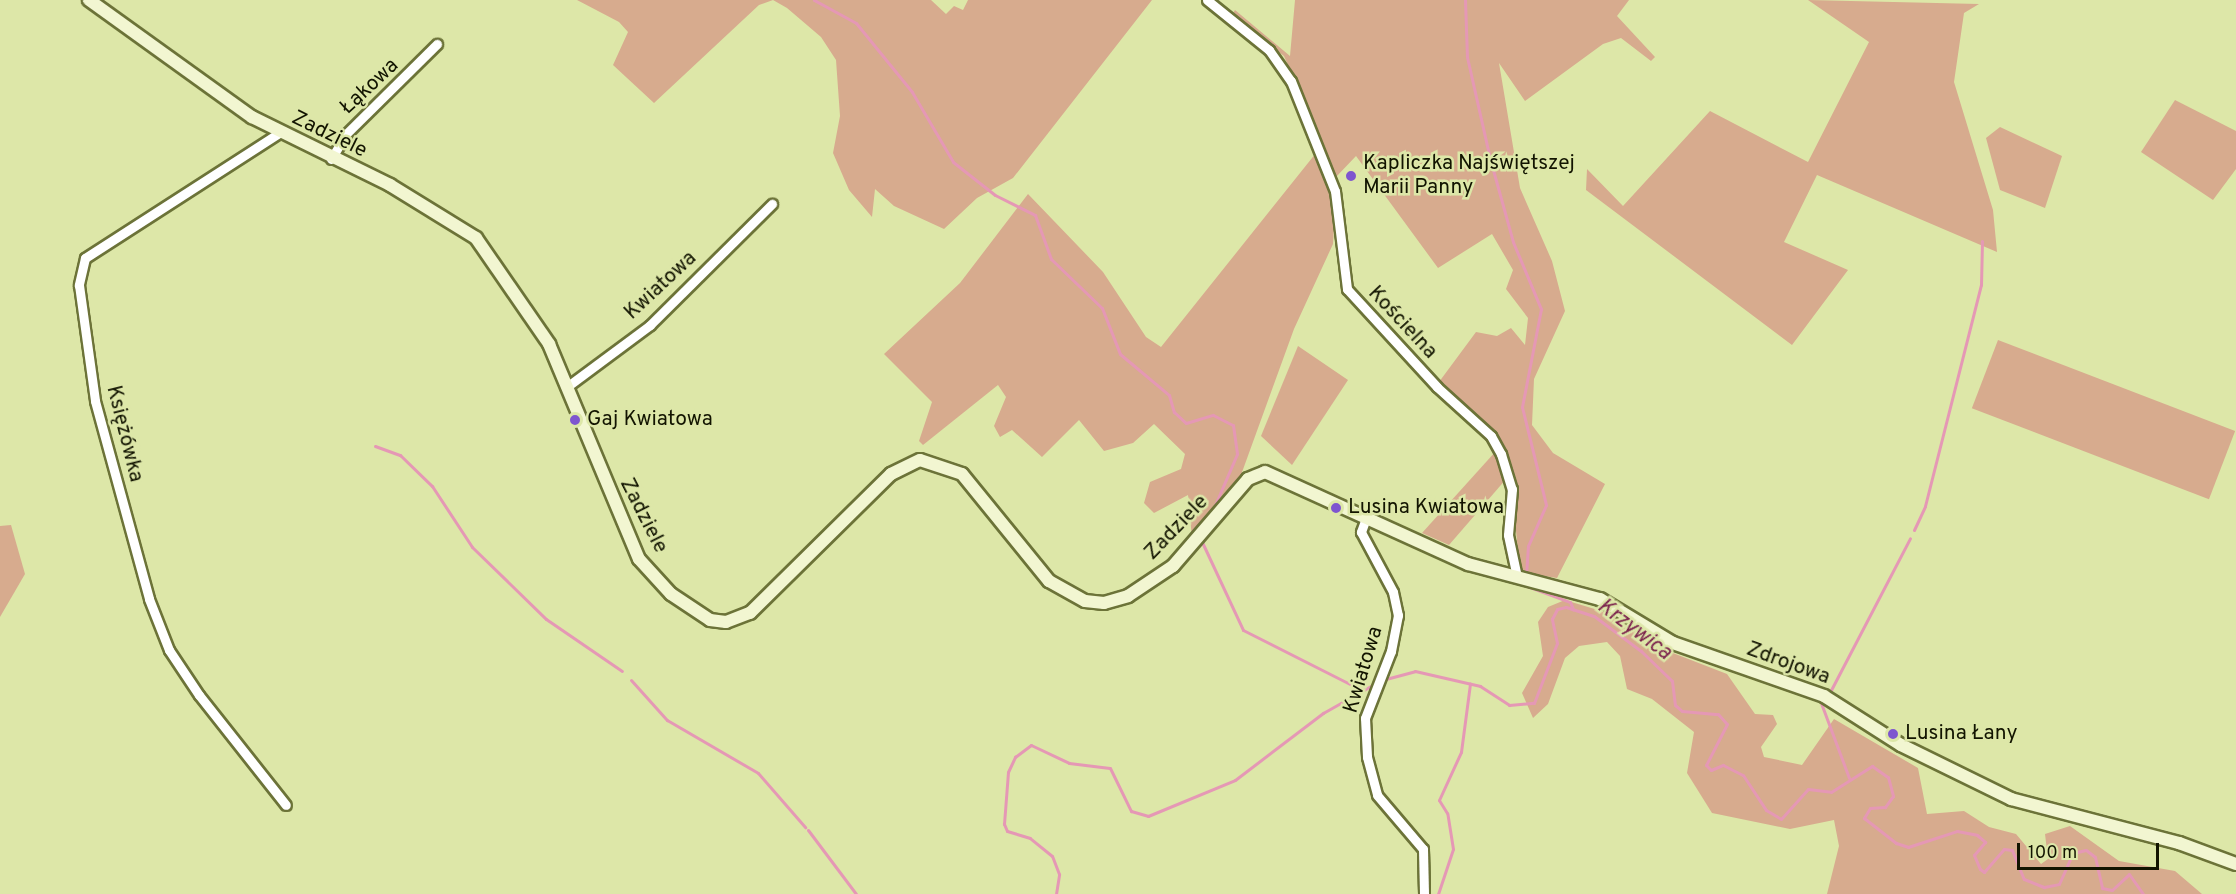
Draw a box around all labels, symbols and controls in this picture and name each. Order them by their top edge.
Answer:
street label: Łąkowa [336,54,404,120]
street label: Zadziele [287,106,371,164]
place label: Kapliczka Najświętszej Marii Panny [1363,151,1575,201]
marker: Kapliczka Najświętszej Marii Panny [1344,169,1358,183]
street label: Kwiatowa [620,246,702,326]
street label: Kościelna [1362,281,1442,365]
street label: Księżówka [100,383,148,485]
place label: Gaj Kwiatowa [587,407,713,433]
marker: Gaj Kwiatowa [568,413,582,427]
street label: Zadziele [613,474,673,558]
street label: Zadziele [1140,490,1214,566]
place label: Lusina Kwiatowa [1348,495,1504,521]
marker: Lusina Kwiatowa [1329,501,1343,515]
water label: Krzywica [1592,594,1676,666]
street label: Kwiatowa [1339,624,1389,716]
street label: Zdrojowa [1743,637,1833,691]
place label: Lusina Łany [1905,721,2018,747]
marker: Lusina Łany [1886,727,1900,741]
scale bar [2020,831,2162,869]
text: 100 m [2028,842,2077,865]

